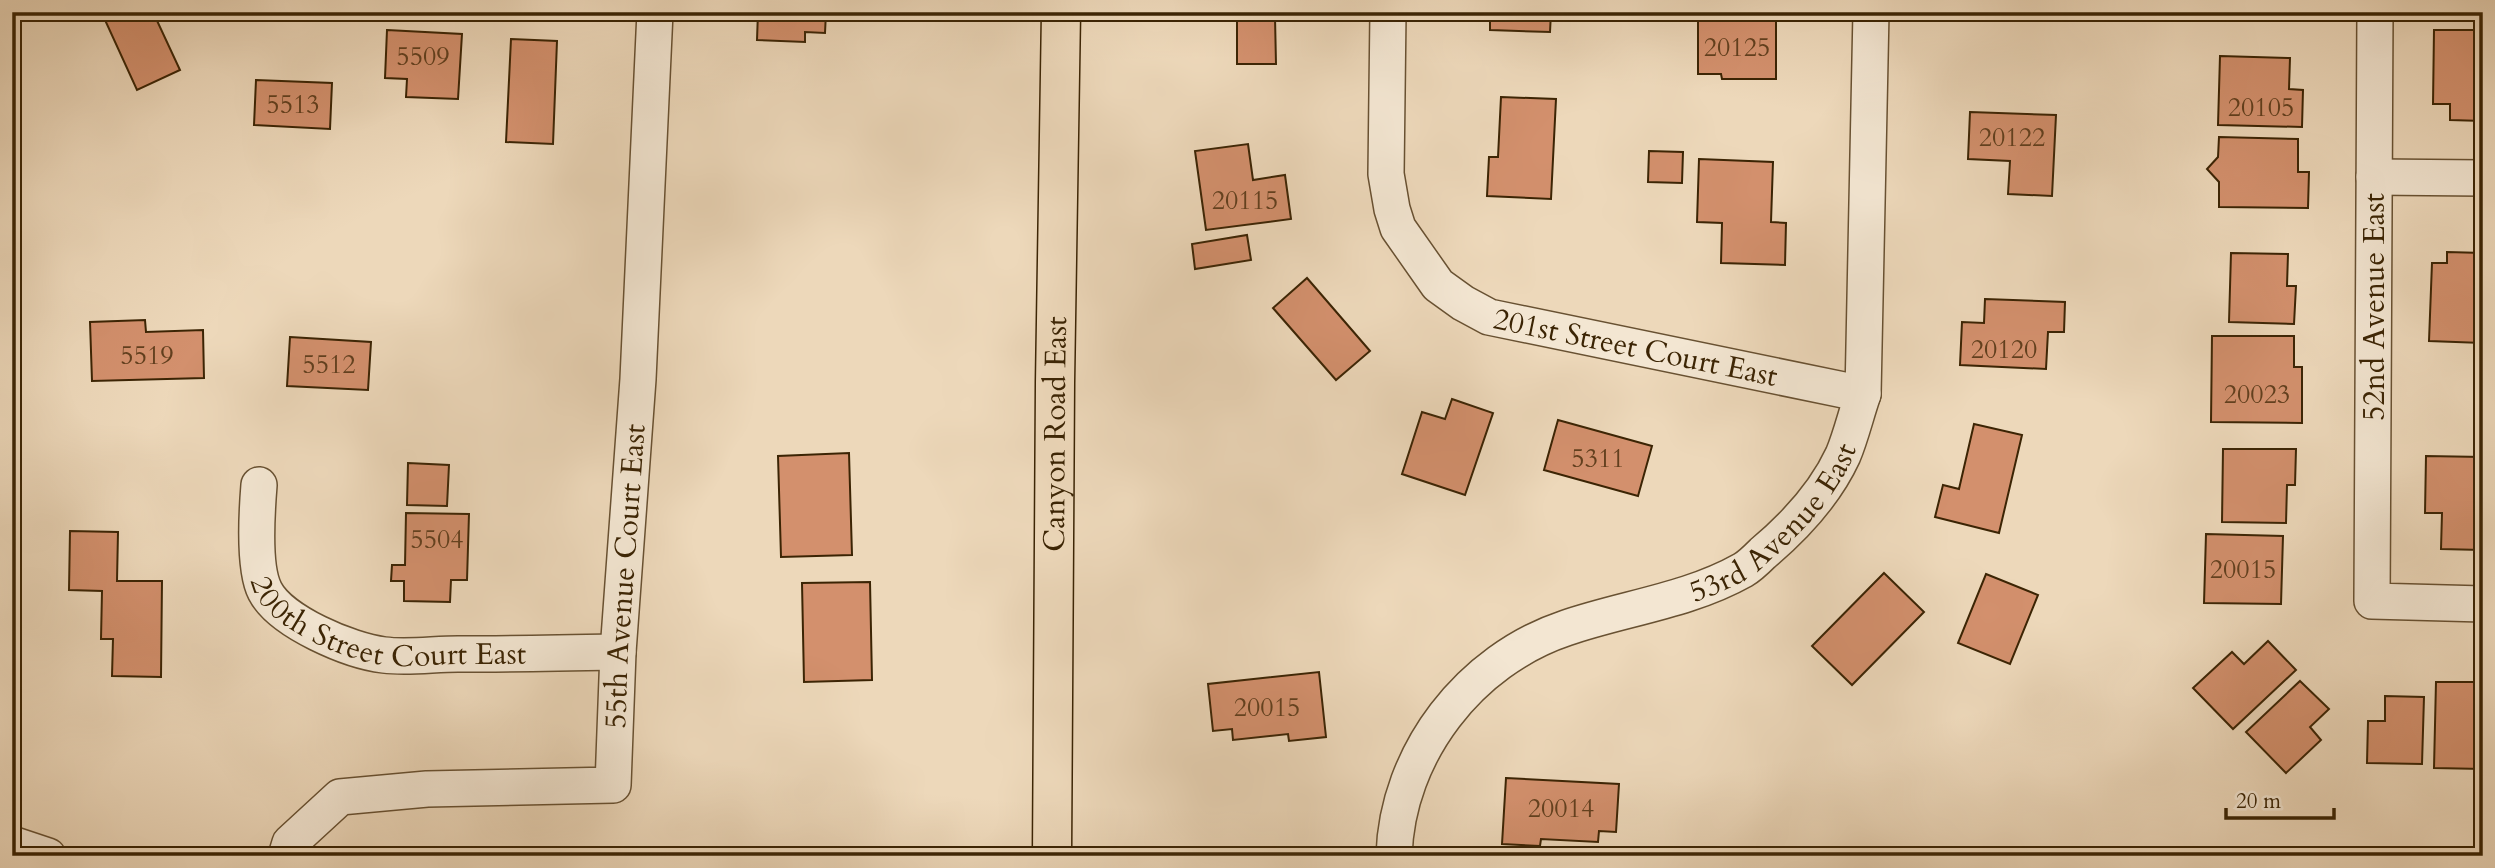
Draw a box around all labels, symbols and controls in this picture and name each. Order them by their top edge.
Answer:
house number: 20125 [1704,30,1770,65]
house number: 5509 [396,39,450,74]
house number: 5513 [266,87,320,122]
house number: 20105 [2228,90,2294,125]
house number: 20122 [1979,120,2045,155]
house number: 20115 [1212,183,1278,218]
street label: 52nd Avenue East [2354,192,2395,421]
street label: 201st Street Court East [1490,298,1782,396]
street label: Canyon Road East [1033,316,1077,552]
house number: 20120 [1971,332,2037,367]
house number: 5519 [120,338,174,373]
house number: 5512 [302,347,356,382]
house number: 20023 [2224,377,2290,412]
street label: 55th Avenue Court East [595,422,655,729]
street label: 53rd Avenue East [1684,437,1866,612]
house number: 5311 [1571,441,1625,476]
house number: 5504 [410,522,464,557]
house number: 20015 [2210,552,2276,587]
street label: 200th Street Court East [240,571,527,677]
house number: 20015 [1234,690,1300,725]
scale bar [2226,777,2334,821]
text: 20 m [2236,787,2281,816]
house number: 20014 [1528,791,1594,826]

